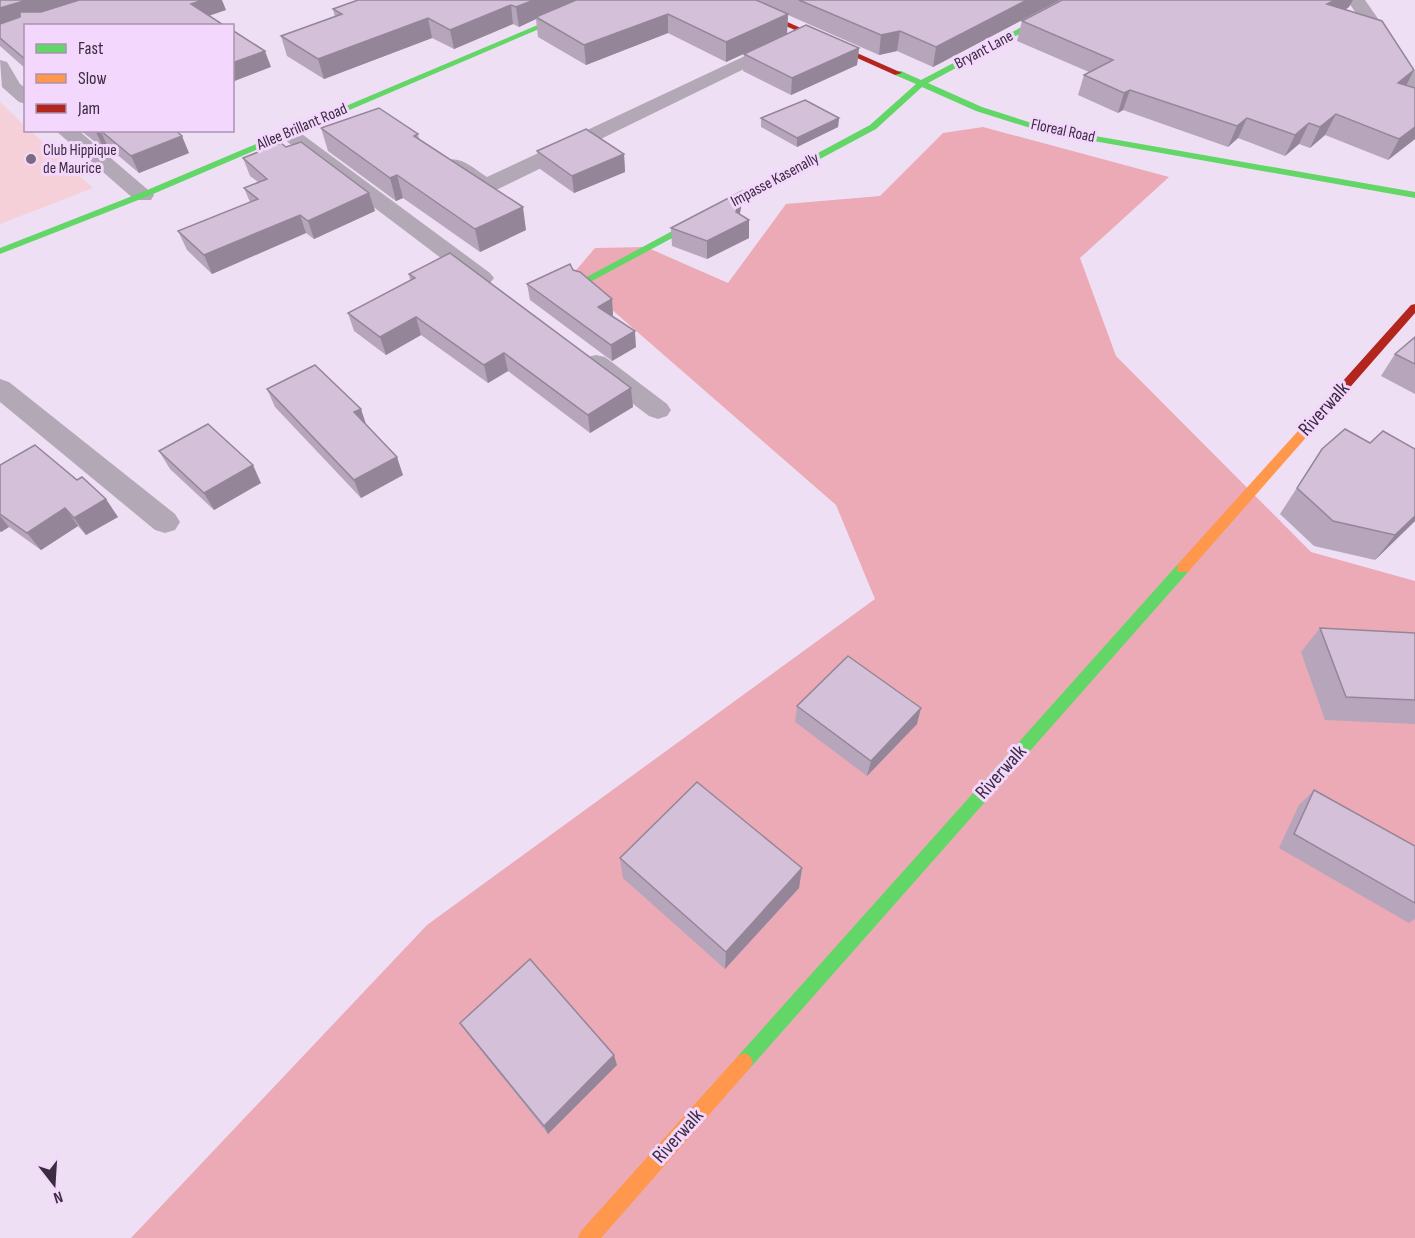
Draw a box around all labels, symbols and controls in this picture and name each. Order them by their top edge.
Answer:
legend [24,24,234,132]
street label: Bryant Lane [951,27,1017,73]
text: Fast [78,38,104,59]
text: Slow [78,68,107,89]
text: Jam [77,98,100,119]
street label: Allee Brillant Road [253,99,350,155]
street label: Floreal Road [1029,115,1097,147]
place label: Club Hippique de Maurice [43,141,117,178]
street label: Impasse Kasenally [728,149,822,211]
marker: Club Hippique de Maurice [24,152,38,166]
street label: Riverwalk [1293,377,1355,441]
street label: Riverwalk [970,740,1032,804]
street label: Riverwalk [647,1104,709,1168]
north arrow [24,1154,84,1214]
text: N [51,1187,65,1207]

